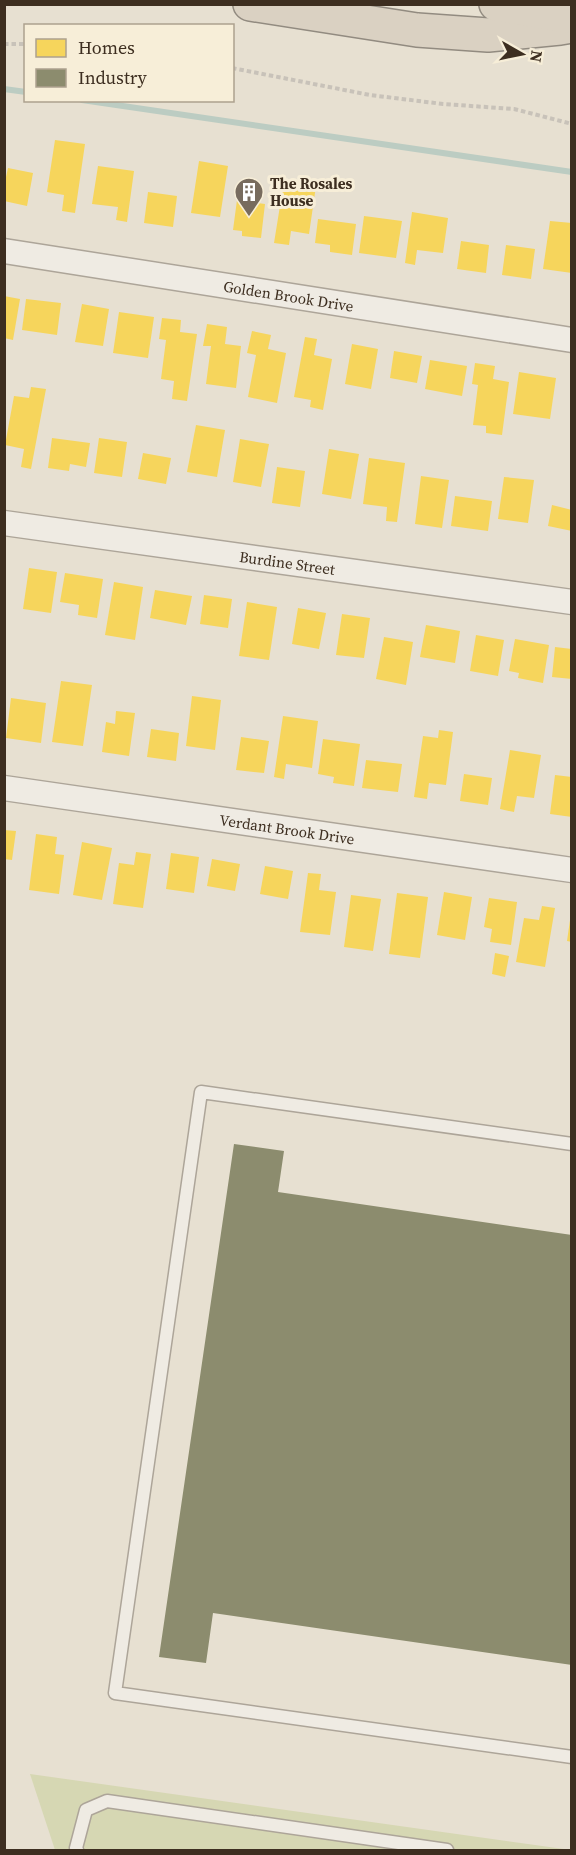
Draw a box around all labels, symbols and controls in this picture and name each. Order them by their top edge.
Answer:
legend [24,24,234,102]
north arrow [492,24,552,84]
text: Homes [78,35,135,60]
text: N [525,49,549,64]
text: Industry [78,65,148,90]
place label: The Rosales House [270,173,353,211]
building icon: The Rosales House [233,176,265,218]
street label: Golden Brook Drive [222,275,355,316]
street label: Burdine Street [238,545,336,579]
street label: Verdant Brook Drive [218,809,356,849]

